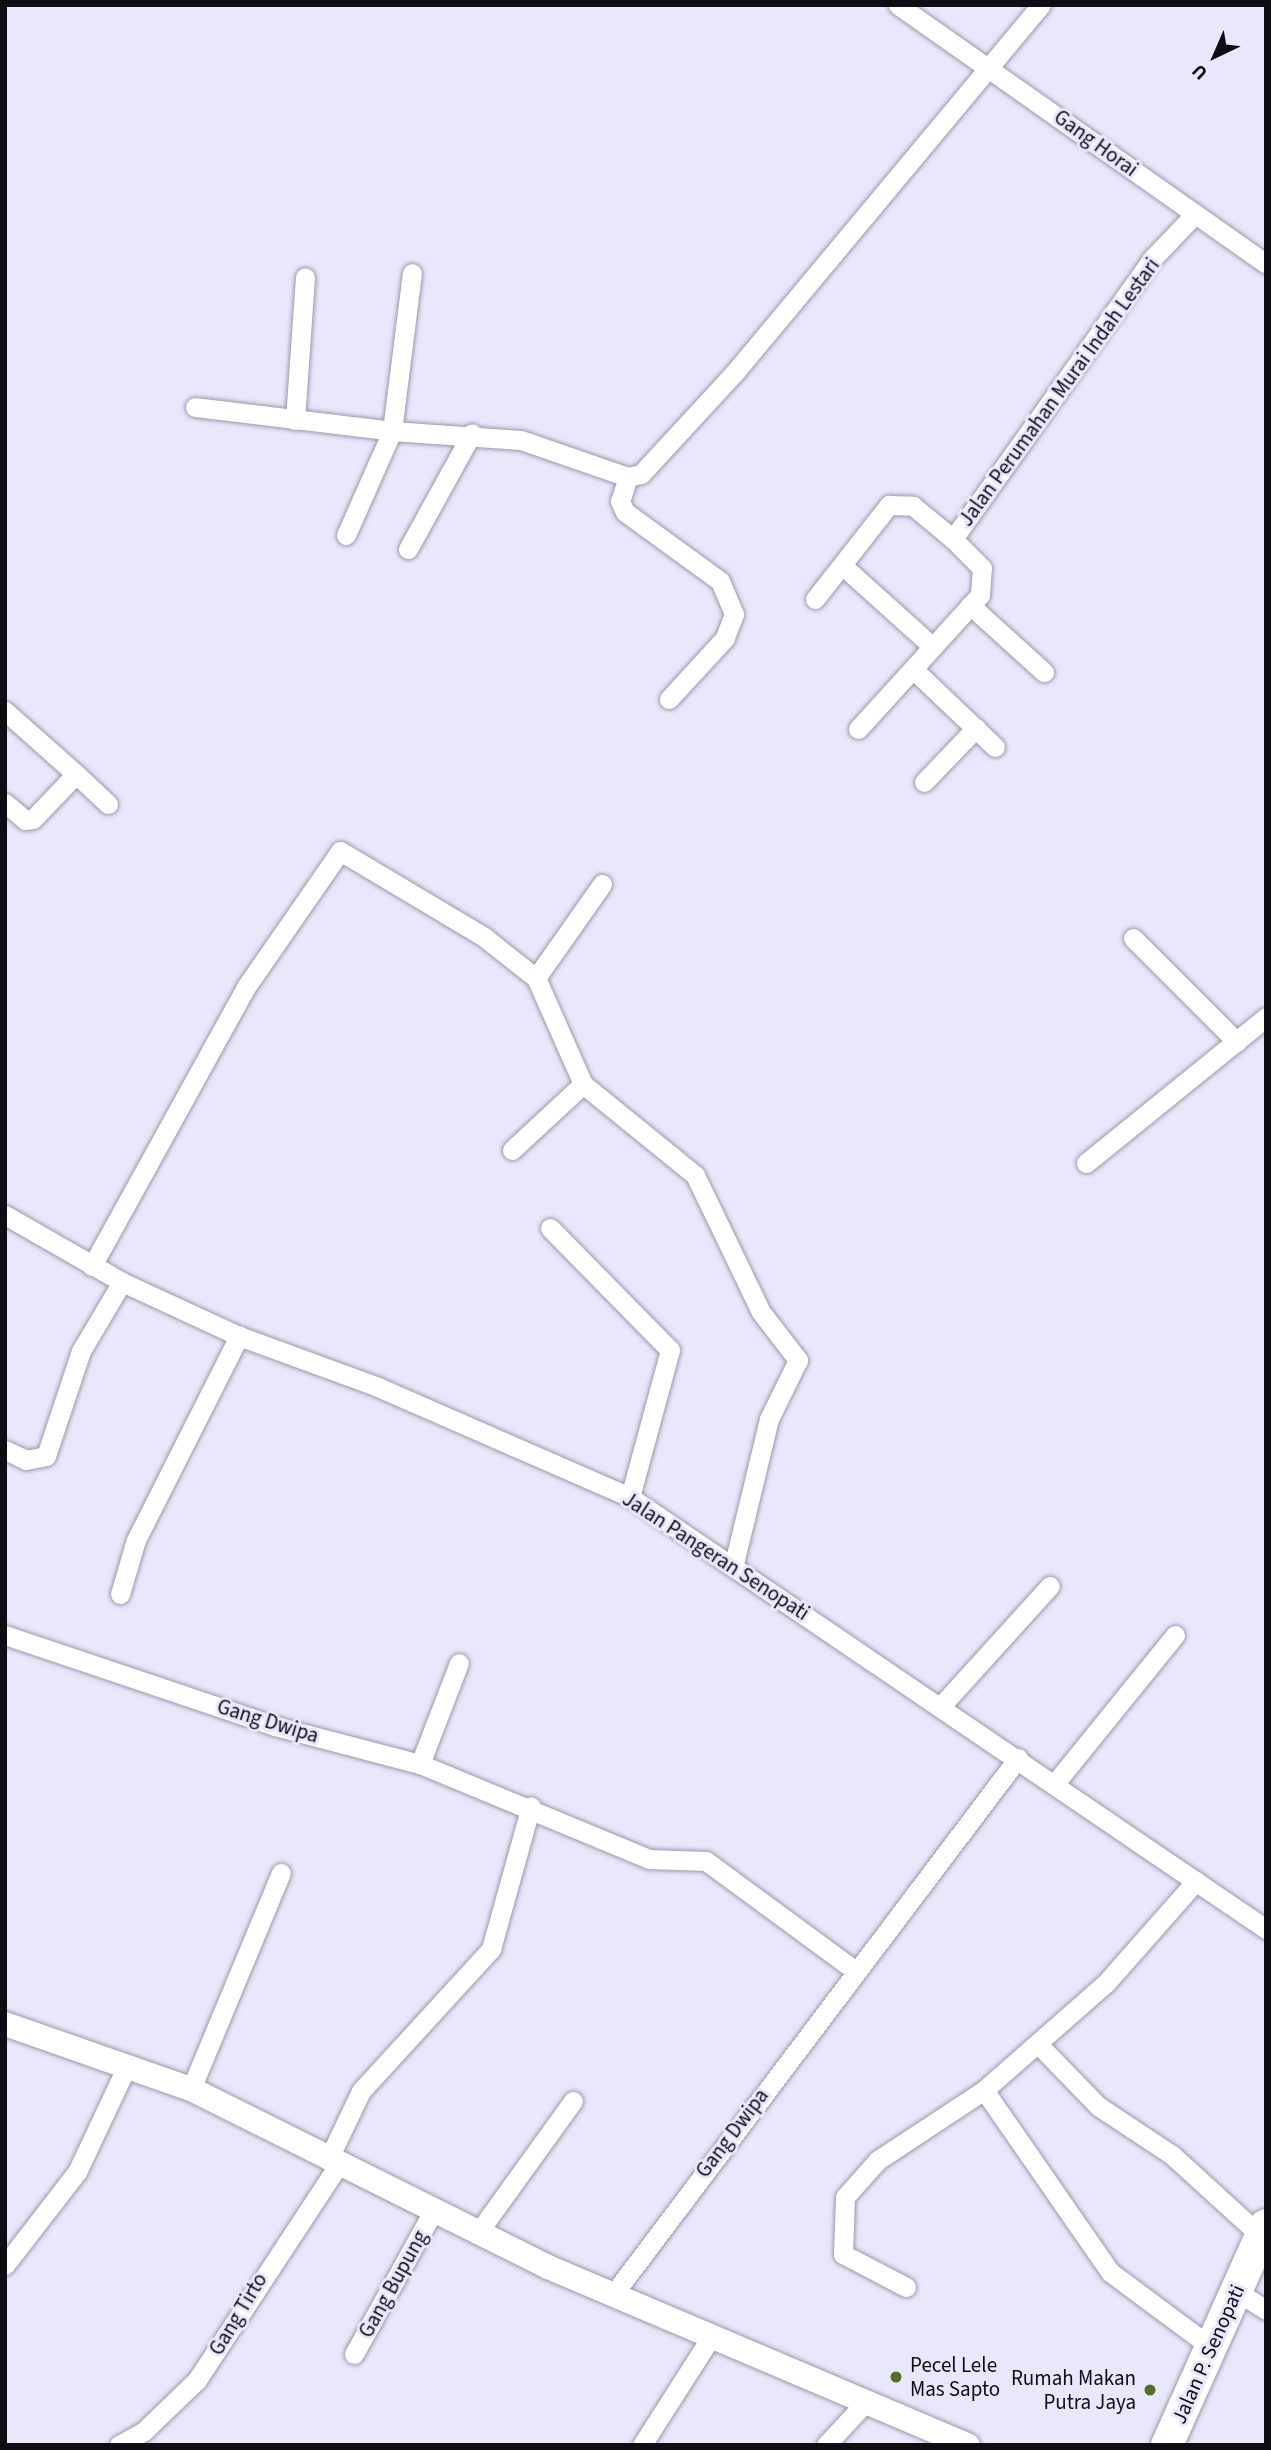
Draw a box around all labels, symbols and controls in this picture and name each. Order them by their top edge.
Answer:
north arrow [1180,21,1250,91]
text: U [1186,57,1214,86]
street label: Gang Horai [1049,104,1143,182]
street label: Jalan Perumahan Murai Indah Lestari [953,253,1165,531]
street label: Jalan Pangeran Senopati [618,1486,814,1626]
street label: Gang Dwipa [214,1694,322,1748]
street label: Gang Dwipa [690,2084,774,2182]
street label: Gang Bupung [353,2226,433,2342]
street label: Gang Tirto [204,2268,272,2360]
street label: Jalan P. Senopati [1166,2281,1250,2427]
place label: Pecel Lele Mas Sapto [910,2352,1000,2402]
place label: Rumah Makan Putra Jaya [1011,2365,1136,2415]
marker: Pecel Lele Mas Sapto [888,2369,904,2385]
marker: Rumah Makan Putra Jaya [1142,2382,1158,2398]

